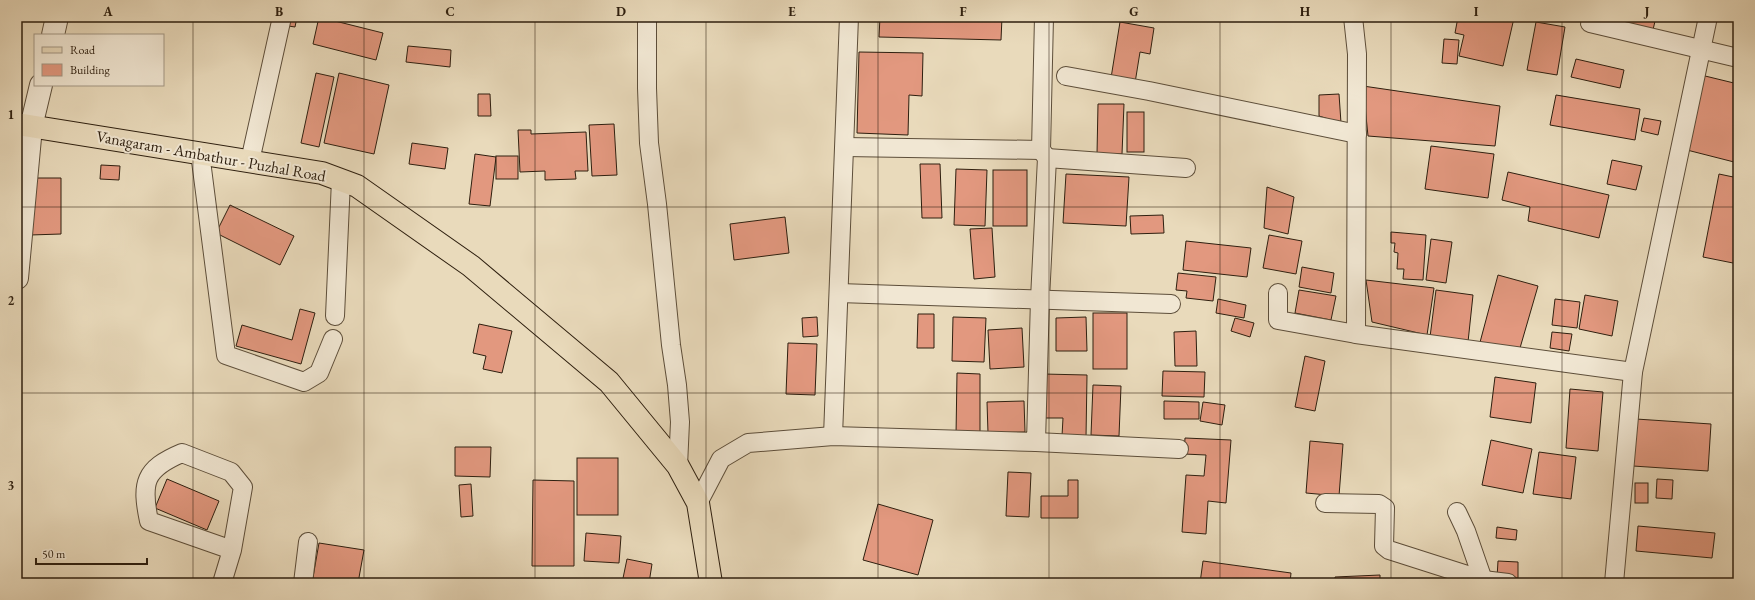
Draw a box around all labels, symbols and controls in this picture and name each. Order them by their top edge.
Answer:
text: A [102,3,113,20]
text: B [275,3,283,20]
text: C [445,3,455,20]
text: D [616,3,626,20]
text: E [788,3,796,20]
text: F [959,3,967,20]
text: G [1129,3,1139,20]
text: H [1300,3,1311,20]
text: I [1474,3,1479,20]
text: J [1643,3,1650,20]
legend [34,34,164,86]
text: Road [70,42,96,58]
text: Building [70,62,111,78]
text: 1 [8,106,15,123]
street label: Vanagaram - Ambathur - Puzhal Road [95,125,328,187]
text: 2 [8,292,15,309]
text: 3 [8,477,15,494]
scale bar [36,540,147,566]
text: 50 m [42,546,66,562]

